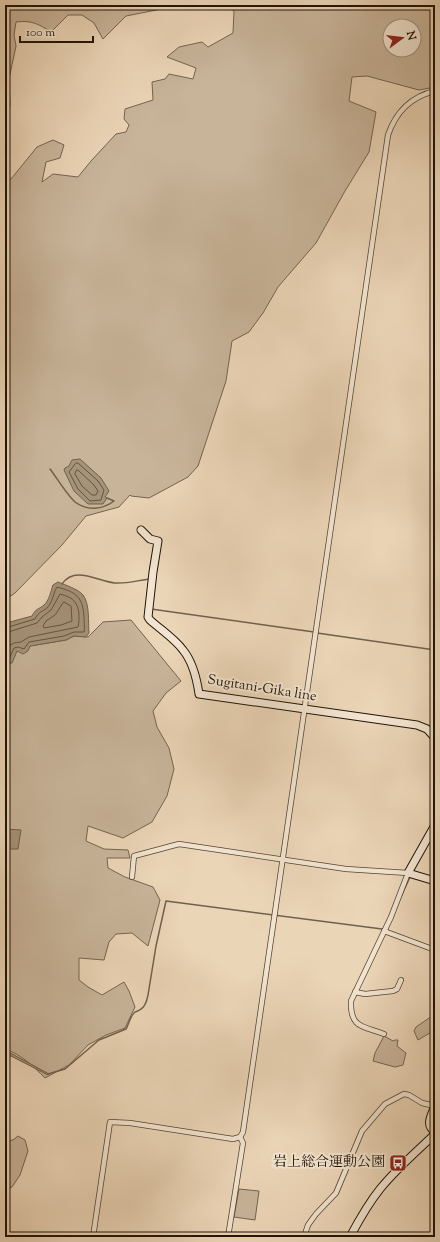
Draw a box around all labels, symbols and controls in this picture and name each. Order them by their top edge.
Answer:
scale bar [20,18,93,44]
north arrow [382,18,422,58]
text: 100 m [26,24,55,42]
text: N [402,28,420,42]
street label: Sugitani-Gika line [206,670,318,708]
place label: 岩上総合運動公園 [273,1153,385,1173]
bus stop icon: 岩上総合運動公園 [388,1153,408,1173]

